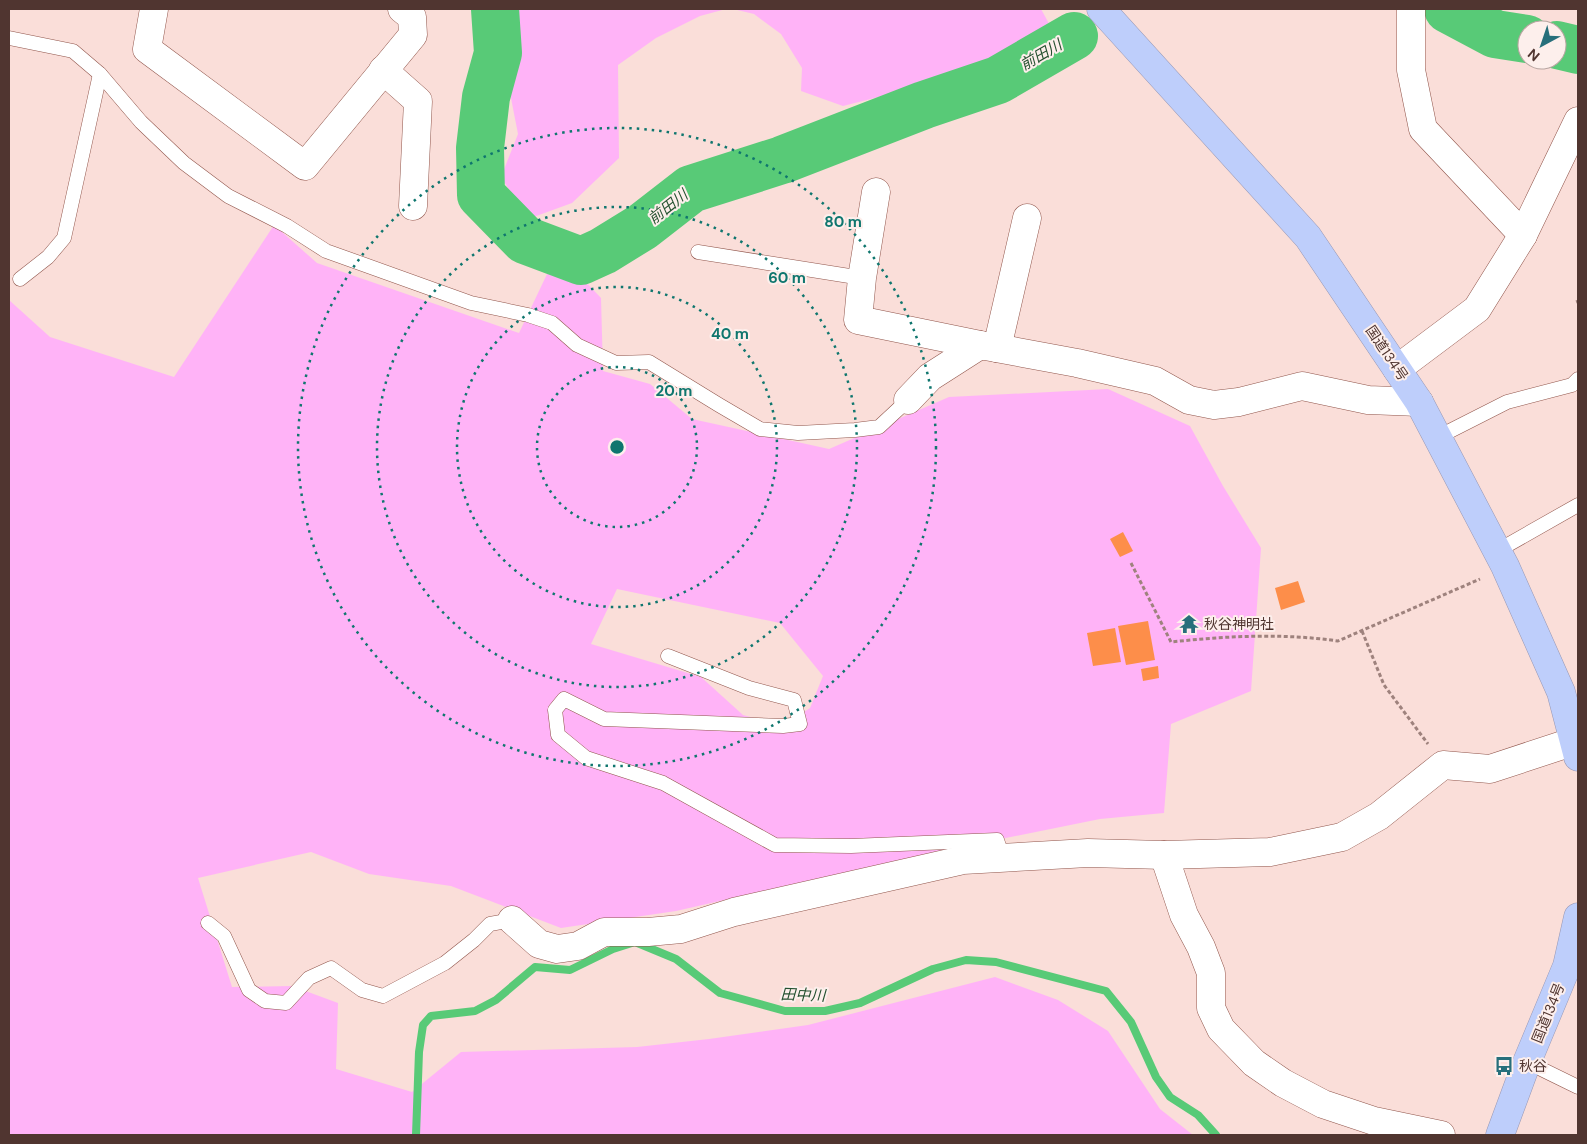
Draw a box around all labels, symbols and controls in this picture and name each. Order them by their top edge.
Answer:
north arrow [1517,20,1567,70]
water label: 前田川 [1017,34,1067,75]
text: N [1524,45,1543,65]
water label: 前田川 [644,184,693,229]
text: 80 m [824,212,862,232]
text: 60 m [768,268,806,288]
street label: 国道134号 [1362,322,1412,384]
text: 40 m [711,324,749,344]
text: 20 m [656,381,692,401]
centre of rings [608,438,626,456]
temple icon: 秋谷神明社 [1178,613,1200,635]
place label: 秋谷神明社 [1204,615,1274,633]
street label: 国道134号 [1528,980,1568,1046]
water label: 田中川 [780,984,828,1006]
bus stop icon: 秋谷 [1493,1055,1515,1077]
place label: 秋谷 [1519,1057,1547,1075]

